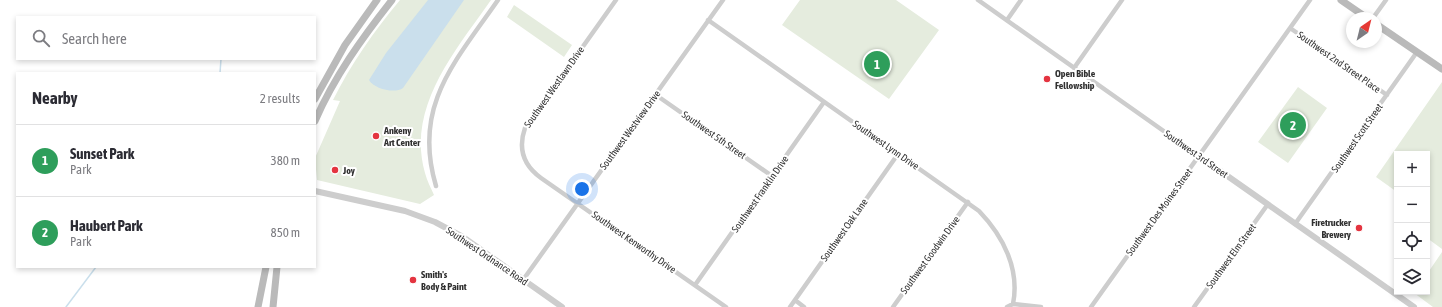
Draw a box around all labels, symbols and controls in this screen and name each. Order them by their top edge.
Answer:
north arrow [1346,12,1382,48]
search box [16,16,316,60]
icon: search [30,27,52,49]
street label: Southwest 2nd Street Place [1295,29,1383,95]
text: Search here [62,30,127,47]
street label: Southwest Westlawn Drive [522,44,586,130]
pin: 1 [864,49,890,79]
place label: Open Bible Fellowship [1055,68,1096,91]
marker: Open Bible Fellowship [1042,74,1052,84]
text: Nearby [32,88,78,108]
street label: Southwest Westview Drive [598,88,663,172]
text: 2 results [260,91,300,106]
street label: Southwest Scott Street [1329,101,1385,174]
street label: Southwest 5th Street [680,109,748,161]
pin: 2 [1280,110,1306,140]
street label: Southwest Lynn Drive [851,118,921,172]
place label: Ankeny Art Center [383,125,421,148]
street label: Southwest 3rd Street [1162,128,1230,180]
marker: Ankeny Art Center [371,131,381,141]
text: Sunset Park [70,145,134,162]
map controls [1394,151,1430,295]
button: + [1394,151,1430,187]
text: 1 [42,153,48,168]
text: 380 m [271,153,300,168]
street label: Southwest Franklin Drive [729,153,791,234]
text: Park [70,162,92,177]
marker: Joy [330,165,340,175]
place label: Joy [342,165,356,176]
street label: Southwest Des Moines Street [1124,166,1194,258]
your location [572,179,592,199]
button: − [1394,187,1430,223]
street label: Southwest Oak Lane [818,196,870,263]
street label: Southwest Kenworthy Drive [590,209,678,275]
street label: Southwest Goodwin Drive [898,214,962,296]
text: Haubert Park [70,217,143,234]
place label: Firetrucker Brewery [1311,217,1352,240]
street label: Southwest Elm Street [1204,221,1258,290]
marker: Firetrucker Brewery [1354,223,1364,233]
button: locate [1394,223,1430,259]
text: 2 [42,225,48,240]
text: 850 m [271,225,300,240]
street label: Southwest Ordnance Road [444,225,530,288]
text: Park [70,234,92,249]
button: layers [1394,259,1430,295]
place label: Smith's Body & Paint [421,269,467,292]
marker: Smith's Body & Paint [408,275,418,285]

